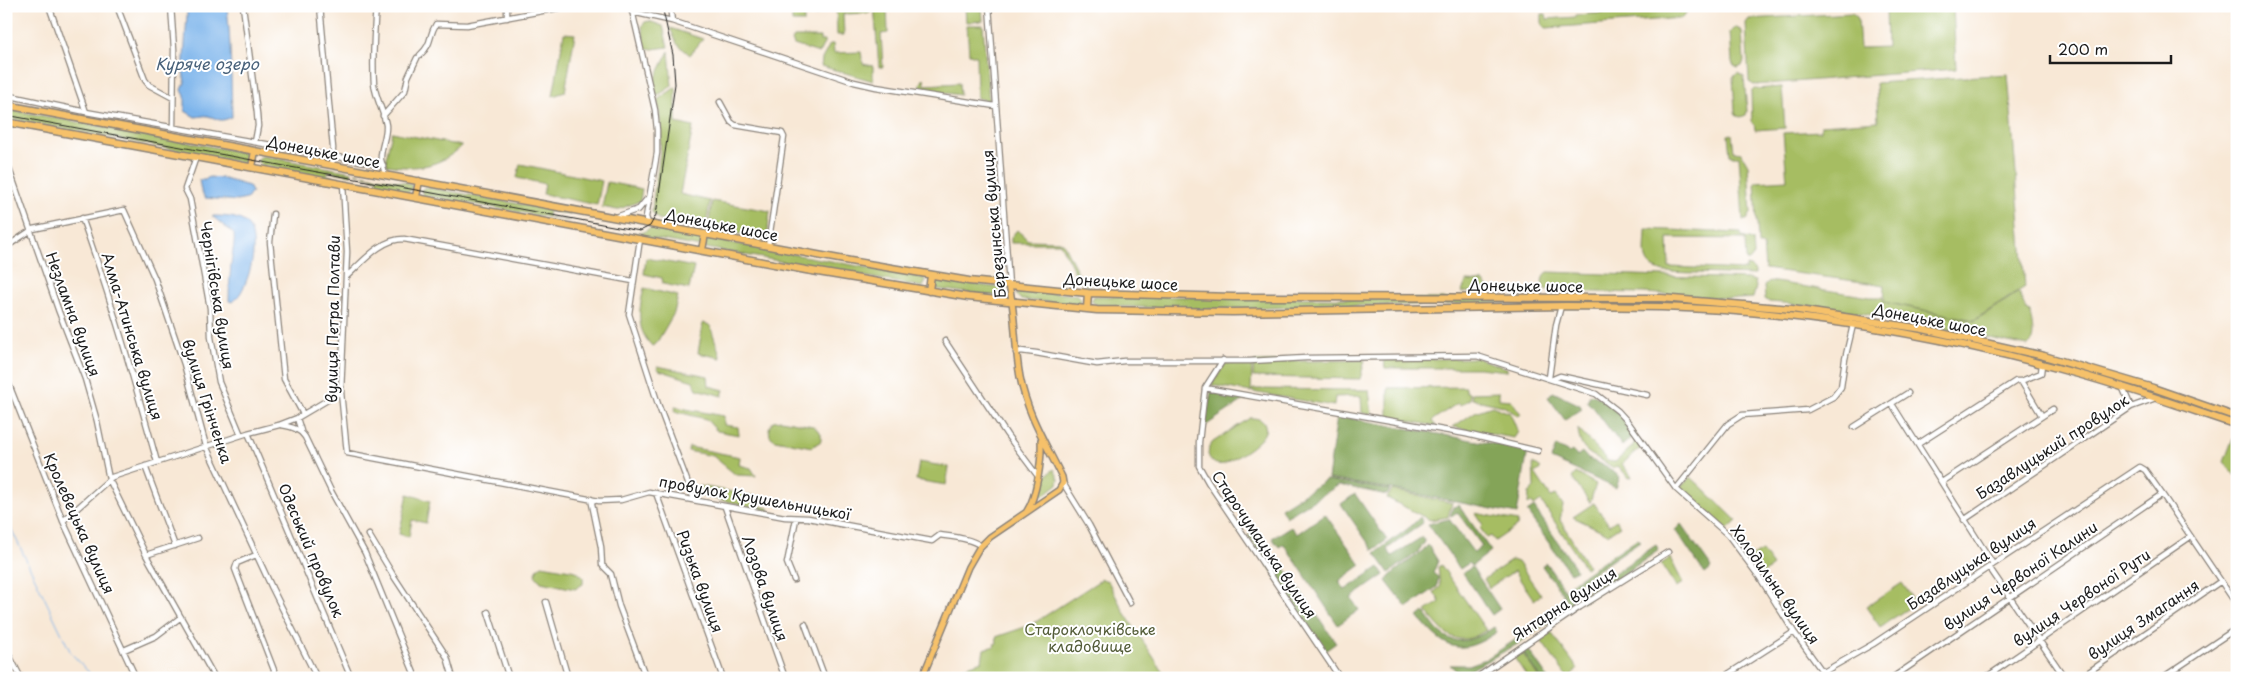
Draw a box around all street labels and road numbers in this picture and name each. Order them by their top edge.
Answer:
street label: Донецьке шосе [265,129,382,173]
street label: Березинська вулиця [975,149,1011,299]
street label: Донецьке шосе [663,202,780,246]
street label: Чернігівська вулиця [195,219,241,371]
street label: вулиця Петра Полтави [319,235,345,403]
street label: Незламна вулиця [41,248,107,380]
street label: Алма-Атинська вулиця [96,249,170,423]
street label: Донецьке шосе [1062,266,1179,295]
street label: Донецьке шосе [1467,272,1584,297]
street label: Донецьке шосе [1871,297,1988,341]
street label: вулиця Грінченка [177,336,239,467]
street label: Базавлуцький провулок [1971,388,2133,504]
street label: Кролевецька вулиця [39,449,121,597]
street label: Старочумацька вулиця [1207,465,1323,623]
street label: провулок Крушельницької [657,469,853,525]
street label: Одеський провулок [273,479,351,621]
street label: Базавлуцька вулиця [1902,511,2040,615]
street label: вулиця Червоної Калини [1938,515,2102,635]
street label: Холодильна вулиця [1726,519,1826,649]
street label: Ризька вулиця [672,526,730,636]
street label: Лозова вулиця [737,532,795,644]
street label: вулиця Червоної Рути [2008,542,2154,652]
street label: Янтарна вулиця [1507,561,1621,645]
street label: вулиця Змагання [2083,573,2203,665]

